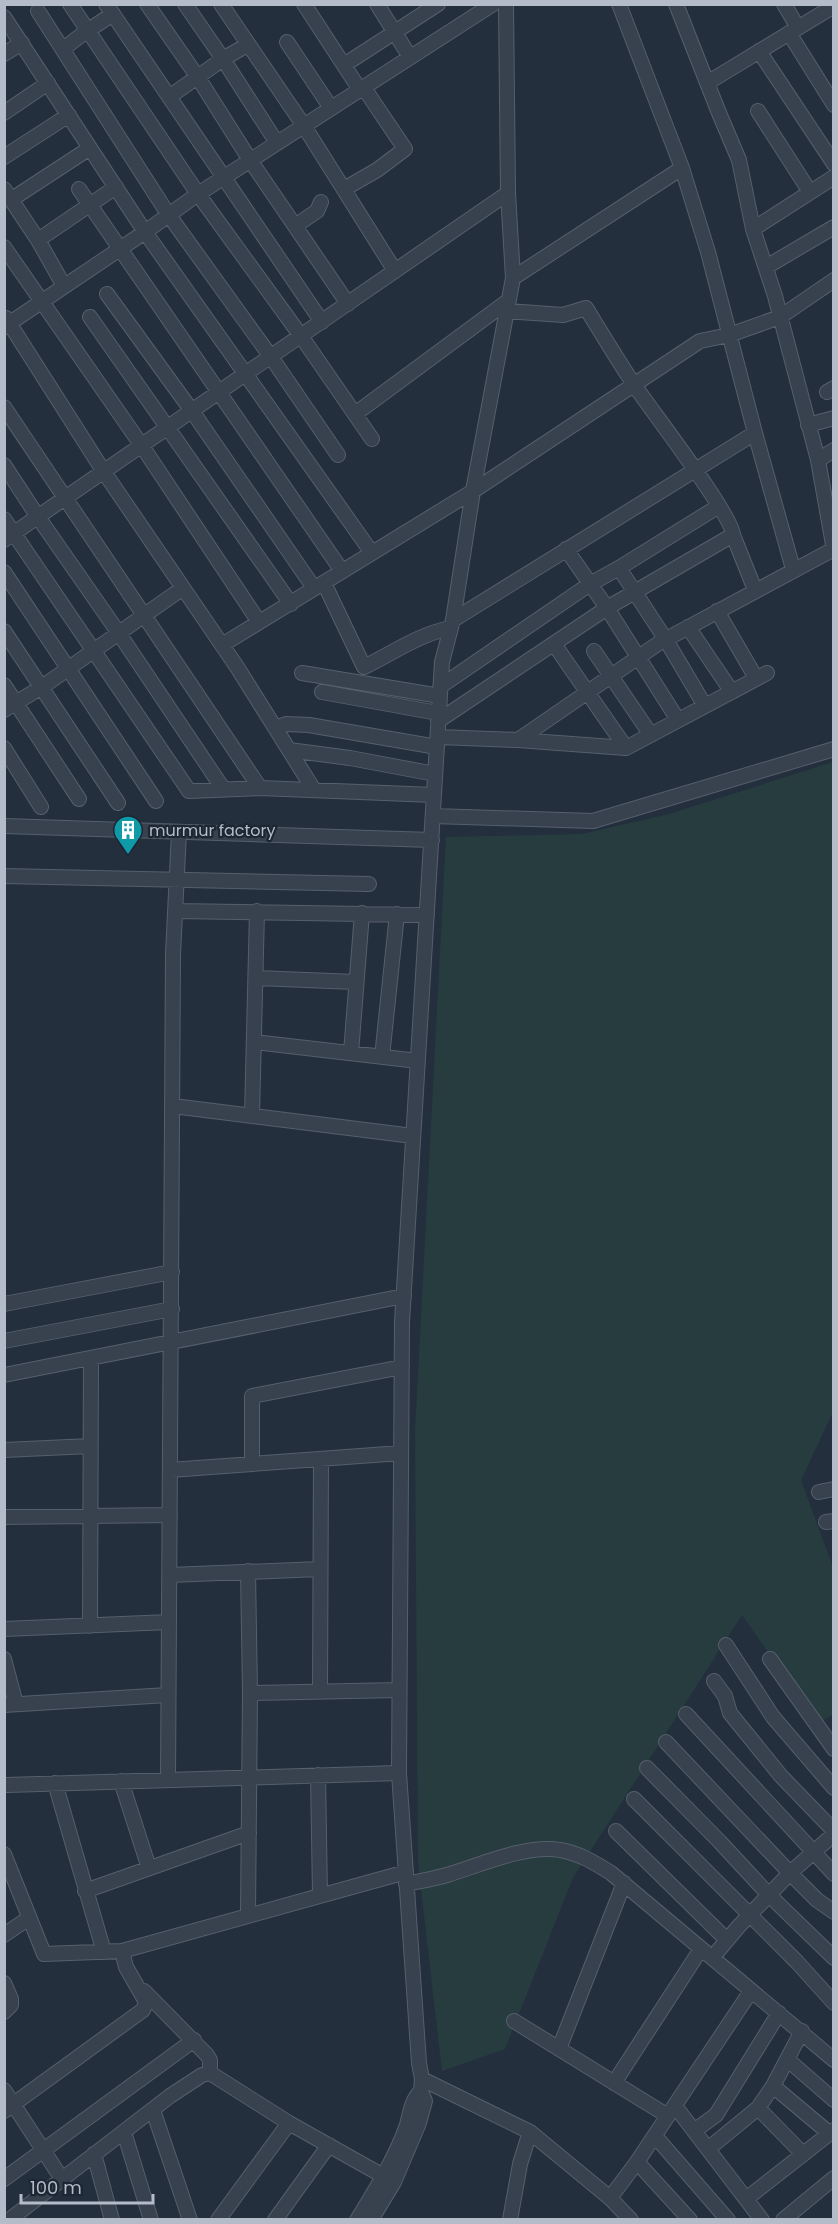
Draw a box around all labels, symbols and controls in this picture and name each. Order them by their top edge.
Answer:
building icon: murmur factory [112,814,144,856]
place label: murmur factory [149,819,275,842]
scale bar [21,2167,153,2205]
text: 100 m [30,2175,82,2200]

